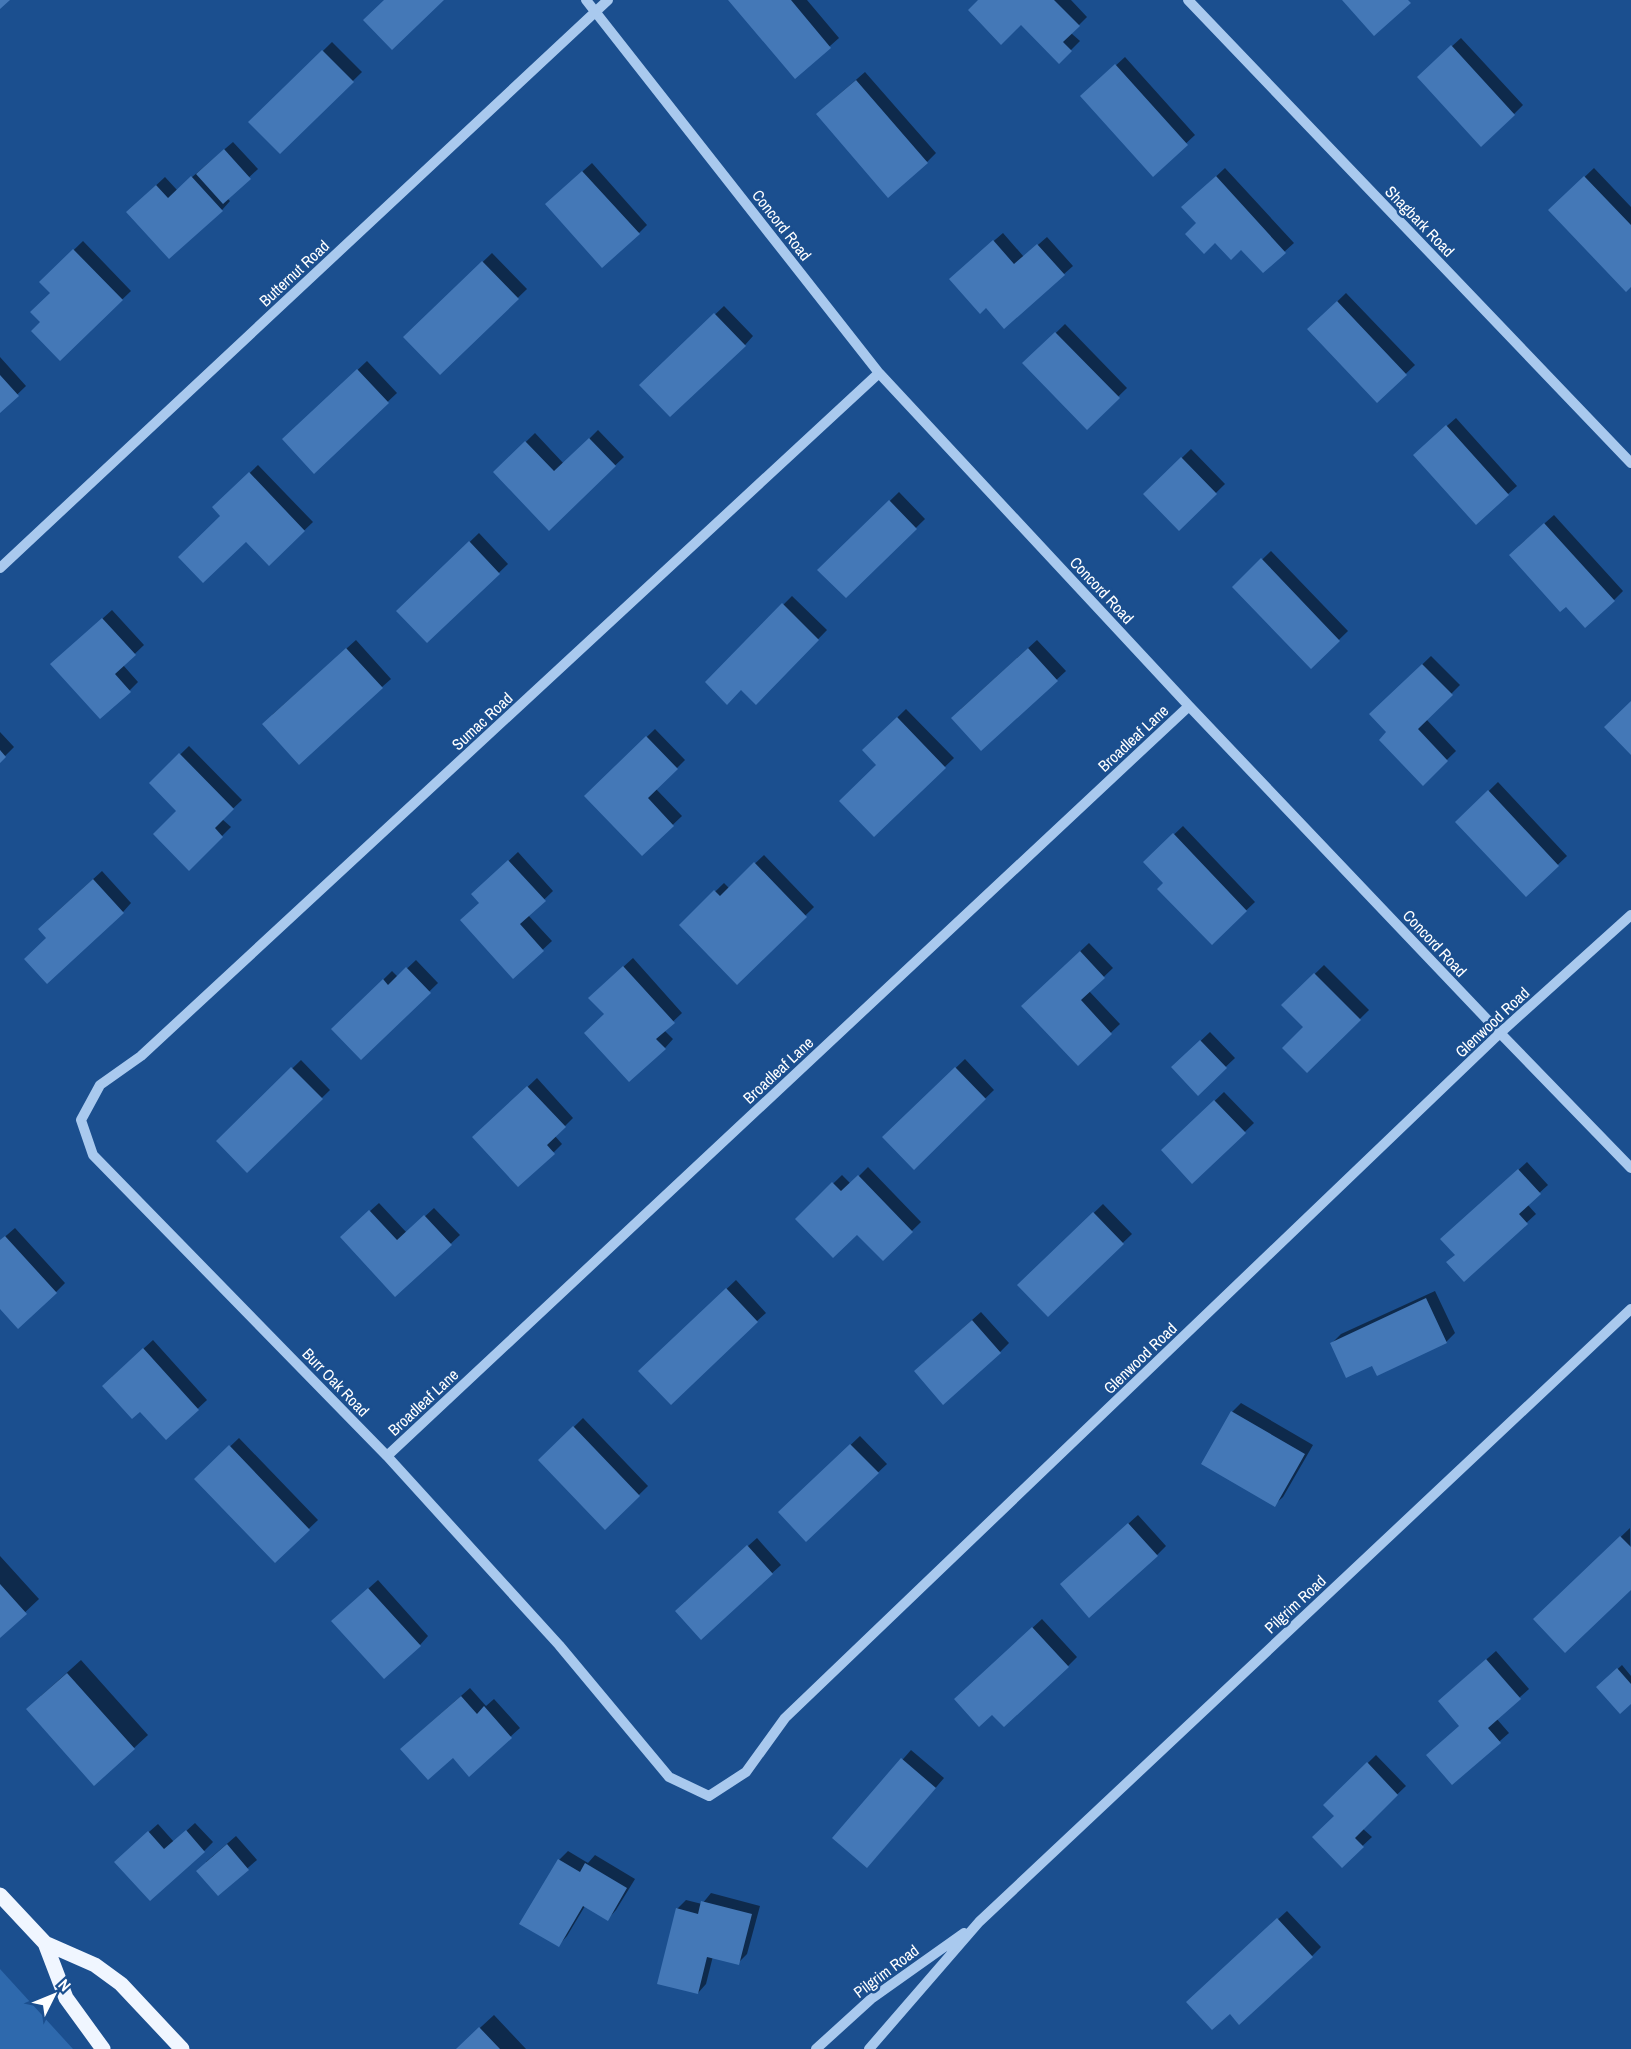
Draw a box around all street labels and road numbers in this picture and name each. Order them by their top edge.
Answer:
street label: Shagbark Road [1380,181,1460,261]
street label: Concord Road [747,185,817,265]
street label: Butternut Road [254,235,334,311]
street label: Concord Road [1065,552,1139,628]
street label: Sumac Road [447,687,517,755]
street label: Broadleaf Lane [1093,700,1173,776]
street label: Concord Road [1398,905,1472,981]
street label: Glenwood Road [1450,982,1534,1062]
street label: Broadleaf Lane [738,1032,818,1108]
street label: Glenwood Road [1099,1317,1181,1399]
street label: Burr Oak Road [298,1343,374,1421]
street label: Broadleaf Lane [383,1364,463,1440]
street label: Pilgrim Road [1260,1570,1330,1638]
street label: Pilgrim Road [849,1939,923,2003]

